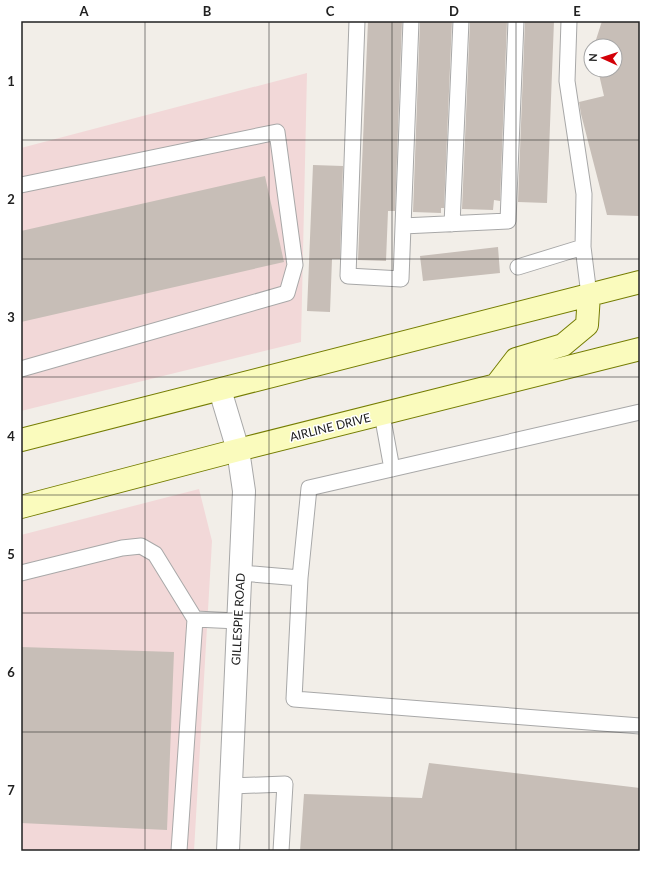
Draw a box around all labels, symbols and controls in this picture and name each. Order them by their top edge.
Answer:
text: A [78,3,89,19]
text: B [203,3,212,19]
text: C [326,3,335,19]
text: D [449,3,459,19]
text: E [573,3,581,19]
north arrow [583,38,623,78]
text: N [586,53,599,62]
text: 1 [7,73,15,89]
text: 2 [7,191,15,207]
text: 3 [7,309,15,325]
street label: AIRLINE DRIVE [288,410,372,444]
text: 4 [7,428,15,444]
text: 5 [7,546,15,562]
street label: GILLESPIE ROAD [228,572,248,666]
text: 6 [7,664,15,680]
text: 7 [7,782,15,798]

